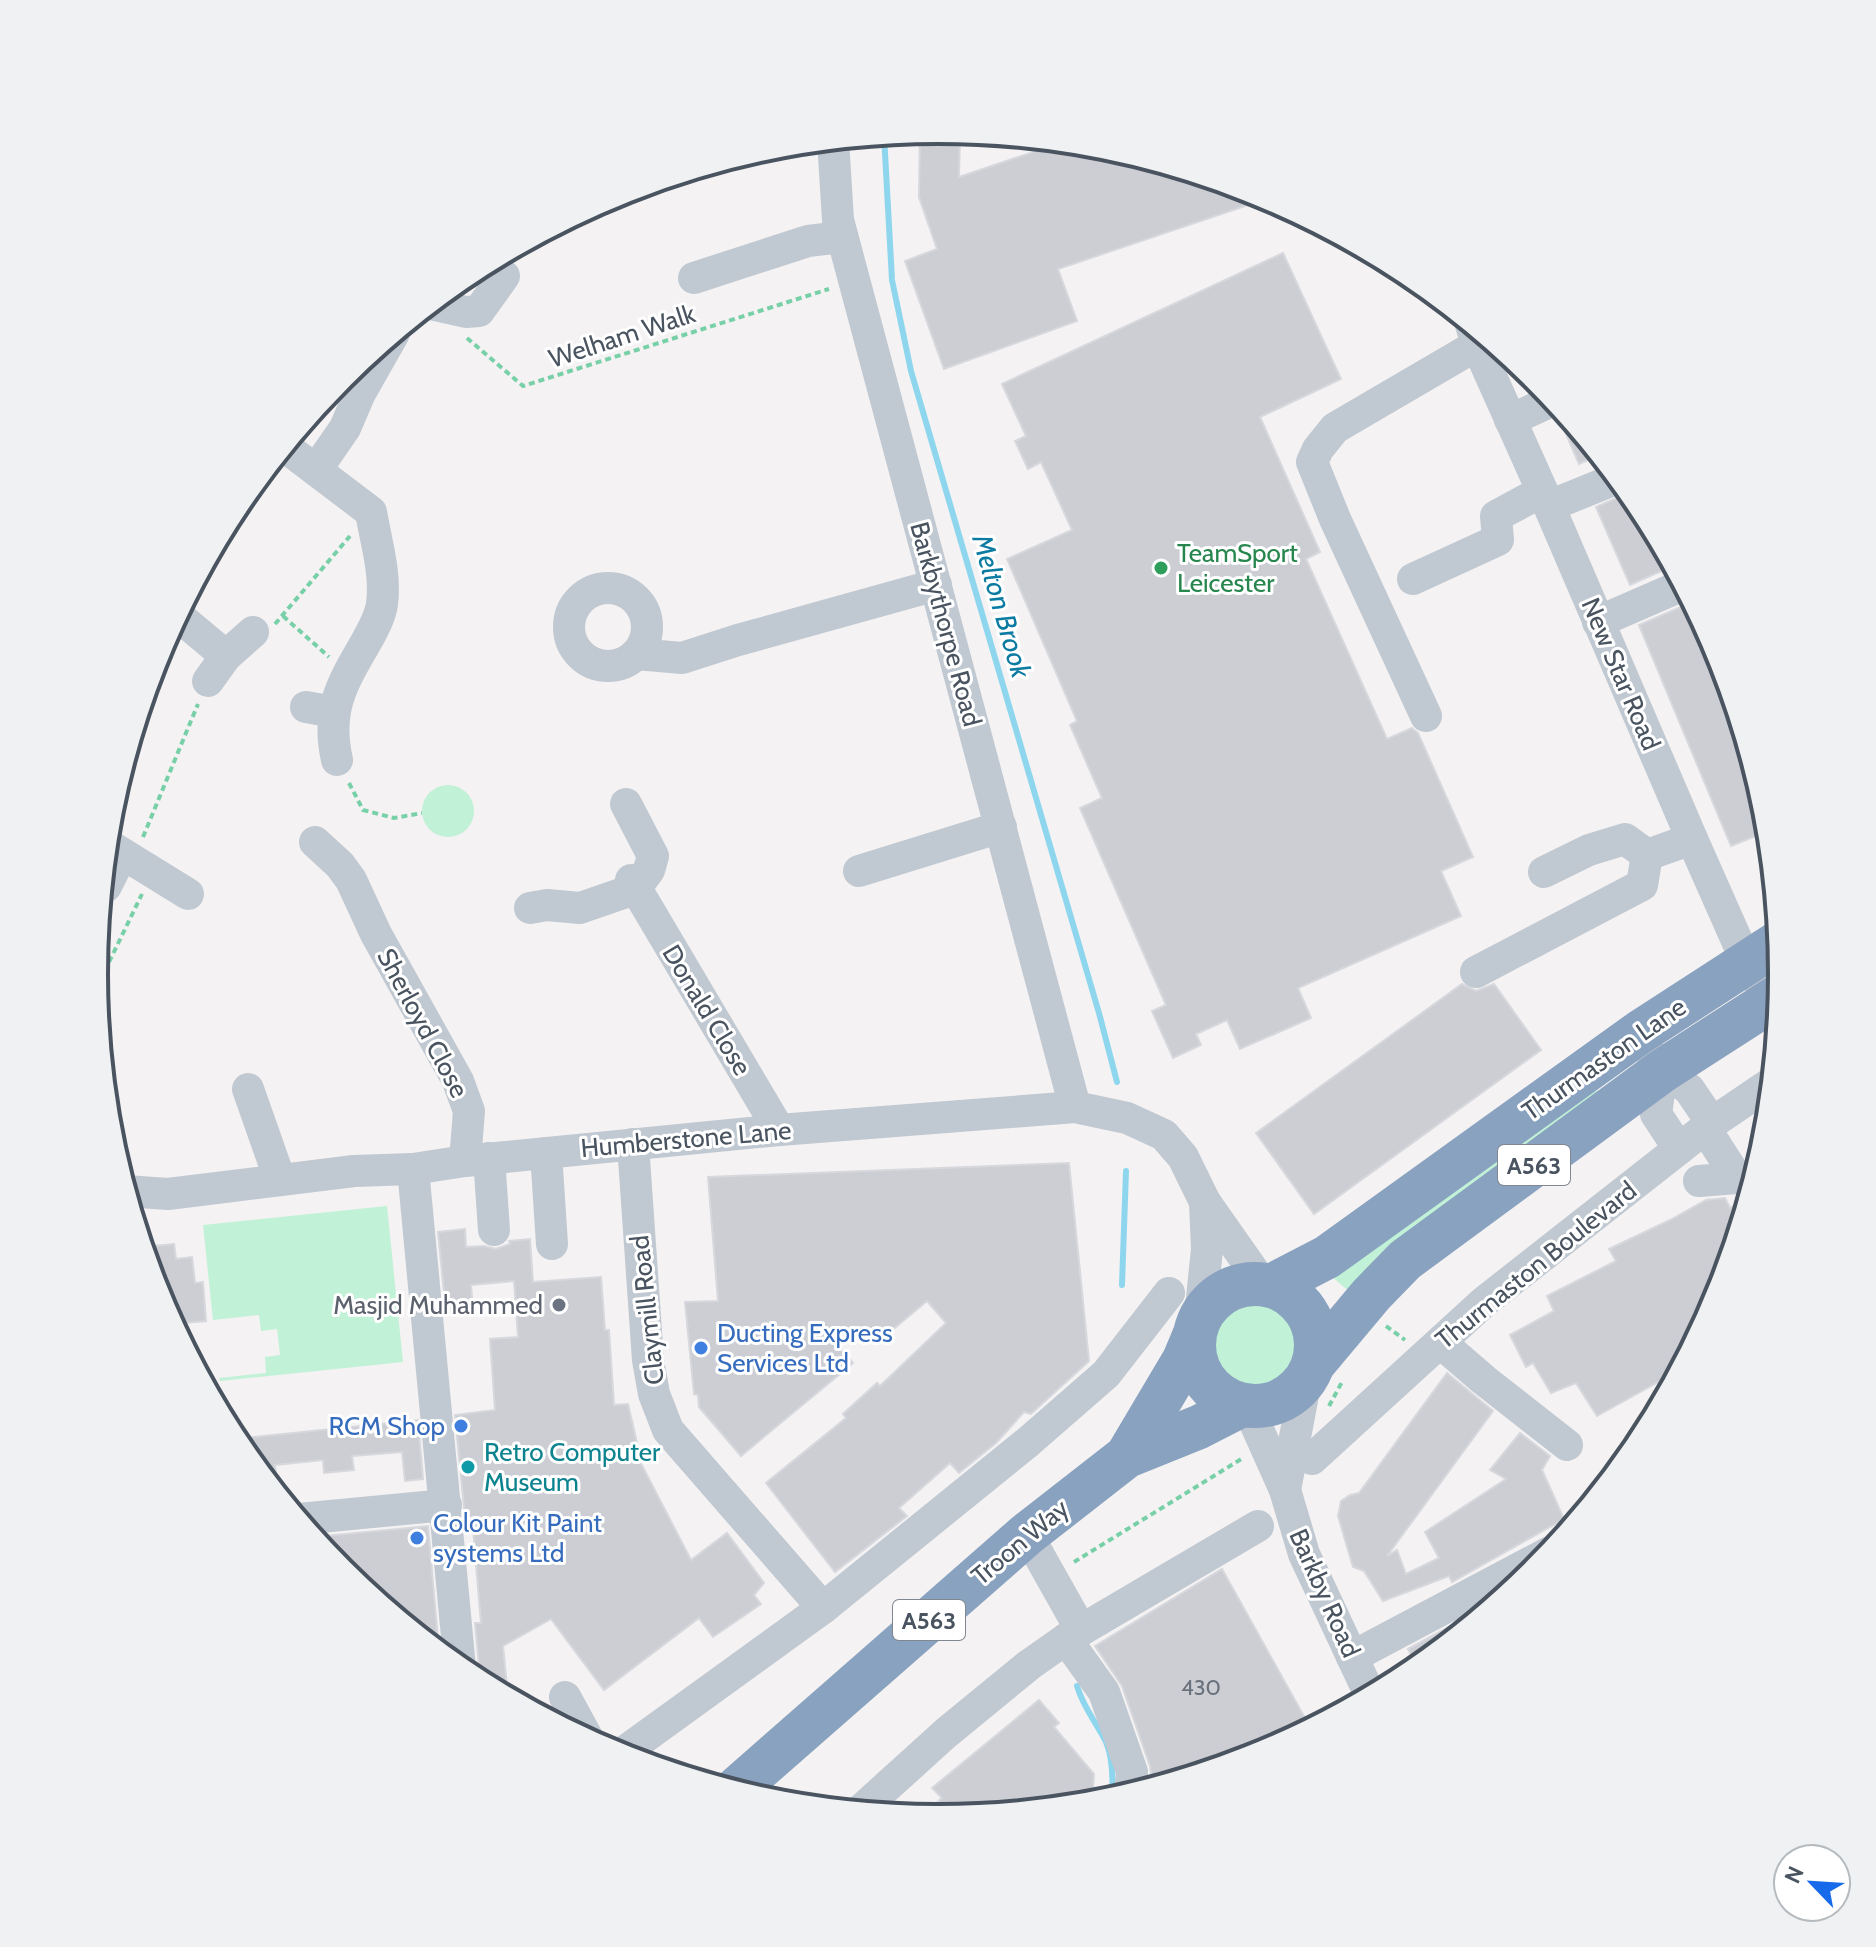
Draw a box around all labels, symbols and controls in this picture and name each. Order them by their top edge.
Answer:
street label: Welham Walk [545,297,700,375]
street label: Barkbythorpe Road [903,518,989,730]
water label: Melton Brook [965,529,1039,683]
place label: TeamSport Leicester [1177,537,1298,599]
marker: TeamSport Leicester [1152,559,1170,577]
street label: New Star Road [1575,593,1667,755]
street label: Donald Close [655,939,759,1081]
street label: Sherloyd Close [370,943,476,1103]
street label: Thurmaston Lane [1516,991,1692,1127]
street label: Humberstone Lane [579,1114,793,1164]
road number: A563 [1498,1145,1570,1185]
street label: Thurmaston Boulevard [1429,1174,1643,1356]
street label: Claymill Road [623,1234,671,1386]
place label: Masjid Muhammed [333,1289,543,1321]
marker: Masjid Muhammed [550,1296,568,1314]
place label: Ducting Express Services Ltd [717,1317,893,1379]
marker: Ducting Express Services Ltd [692,1339,710,1357]
place label: RCM Shop [328,1410,445,1442]
marker: RCM Shop [452,1417,470,1435]
place label: Retro Computer Museum [484,1436,661,1498]
marker: Retro Computer Museum [459,1458,477,1476]
street label: Troon Way [965,1492,1075,1592]
place label: Colour Kit Paint systems Ltd [433,1507,602,1569]
street label: Barkby Road [1282,1524,1368,1662]
marker: Colour Kit Paint systems Ltd [408,1529,426,1547]
road number: A563 [893,1600,965,1640]
house number: 430 [1181,1674,1221,1701]
north arrow [1772,1843,1852,1923]
text: N [1779,1862,1810,1888]

